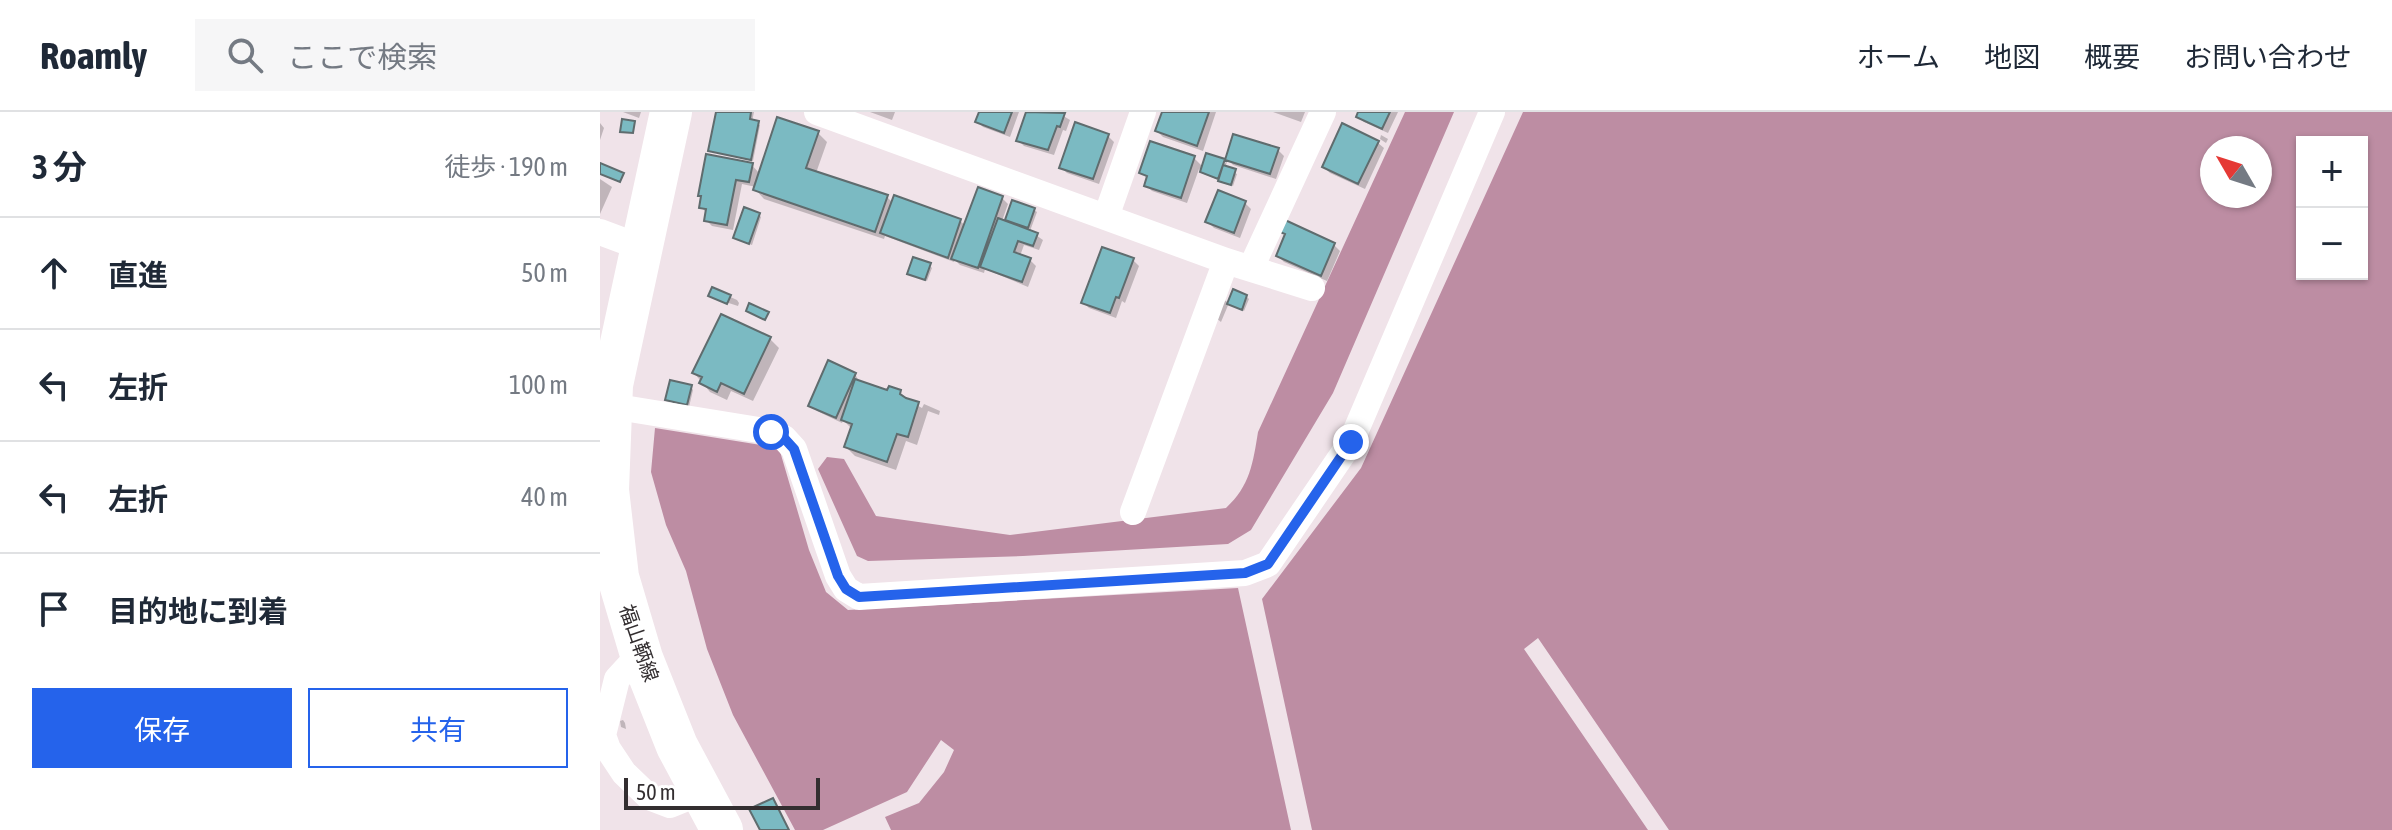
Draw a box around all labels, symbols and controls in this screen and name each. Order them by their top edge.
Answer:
search box [195,19,755,91]
icon: search [223,33,267,77]
text: Roamly [40,34,147,77]
text: ここで検索 [287,40,437,74]
text: ホーム [1857,41,1940,73]
text: 地図 [1984,41,2040,73]
text: 概要 [2084,41,2140,73]
text: お問い合わせ [2184,41,2352,73]
north arrow [2200,136,2272,208]
map controls [2296,136,2368,280]
button: + [2296,136,2368,208]
text: 3 分 [32,147,87,186]
text: 徒歩 · 190 m [444,152,568,182]
button: − [2296,208,2368,280]
icon: ahead [32,251,76,295]
text: 直進 [108,258,168,292]
text: 50 m [521,258,568,288]
icon: left [32,363,76,407]
text: 左折 [108,370,168,404]
text: 100 m [509,370,568,400]
route start [753,414,789,450]
route end [1333,424,1369,460]
icon: left [32,475,76,519]
text: 左折 [108,482,168,516]
text: 40 m [521,482,568,512]
icon: arrive [32,587,76,631]
text: 目的地に到着 [108,594,288,628]
street label: 福山鞆線 [616,601,663,684]
button: 保存 [32,688,292,768]
button: 共有 [308,688,568,768]
scale bar [624,774,820,810]
text: 50 m [636,779,676,805]

